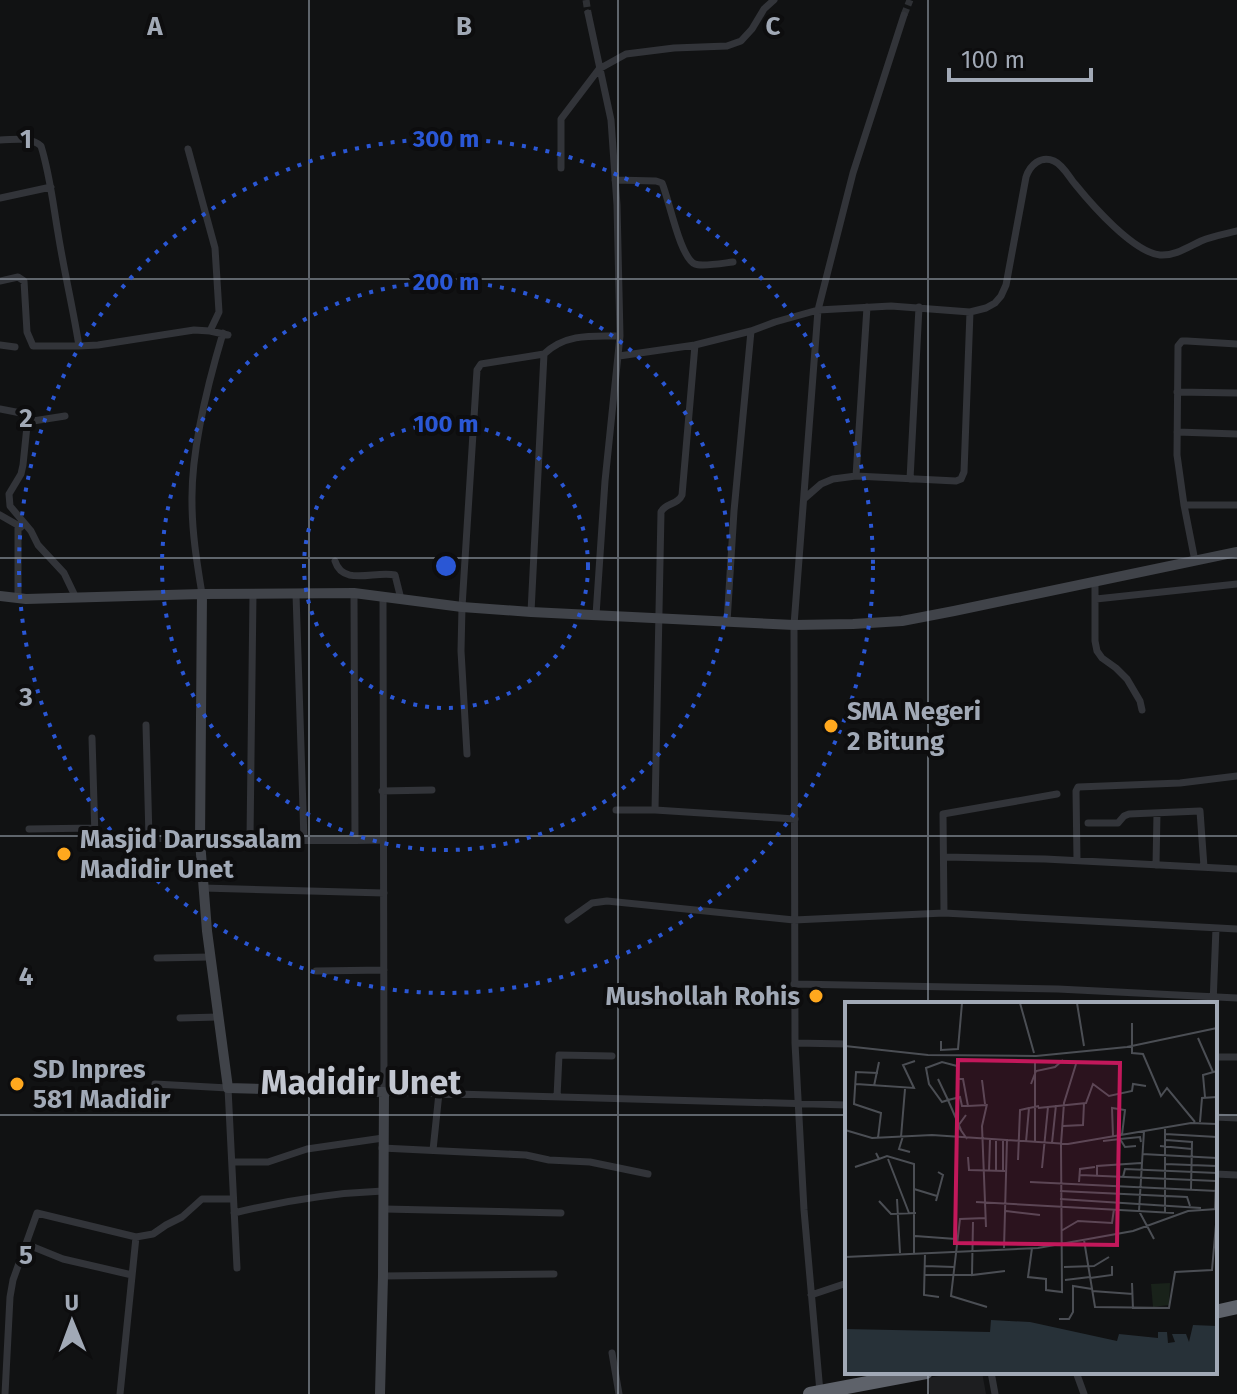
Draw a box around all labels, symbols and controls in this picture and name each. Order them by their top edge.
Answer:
text: A [146,11,163,42]
text: B [456,11,472,42]
text: C [766,11,781,42]
scale bar [949,32,1091,82]
text: 100 m [961,46,1025,74]
text: 1 [20,124,32,155]
text: 300 m [412,125,479,153]
text: 200 m [413,268,479,296]
text: 2 [19,403,33,434]
text: 100 m [413,410,479,438]
centre of rings [432,552,460,580]
text: 3 [18,682,33,713]
place label: SMA Negeri 2 Bitung [847,696,981,757]
marker: SMA Negeri 2 Bitung [822,717,840,735]
place label: Masjid Darussalam Madidir Unet [80,824,302,885]
marker: Masjid Darussalam Madidir Unet [55,845,73,863]
text: 4 [19,961,34,992]
place label: Mushollah Rohis [605,981,800,1012]
marker: Mushollah Rohis [807,987,825,1005]
inset map [845,1002,1217,1374]
place label: SD Inpres 581 Madidir [33,1054,171,1115]
district label: Madidir Unet [261,1062,462,1103]
marker: SD Inpres 581 Madidir [8,1075,26,1093]
text: 5 [19,1240,33,1271]
north arrow [32,1282,112,1362]
text: U [64,1289,79,1316]

